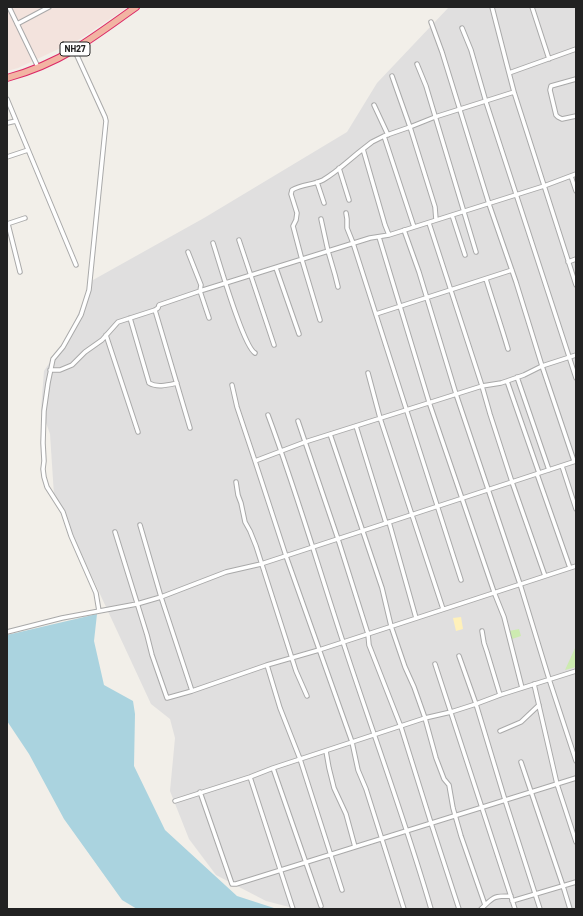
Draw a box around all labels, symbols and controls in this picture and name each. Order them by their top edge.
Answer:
road number: NH27 [60,42,90,56]

